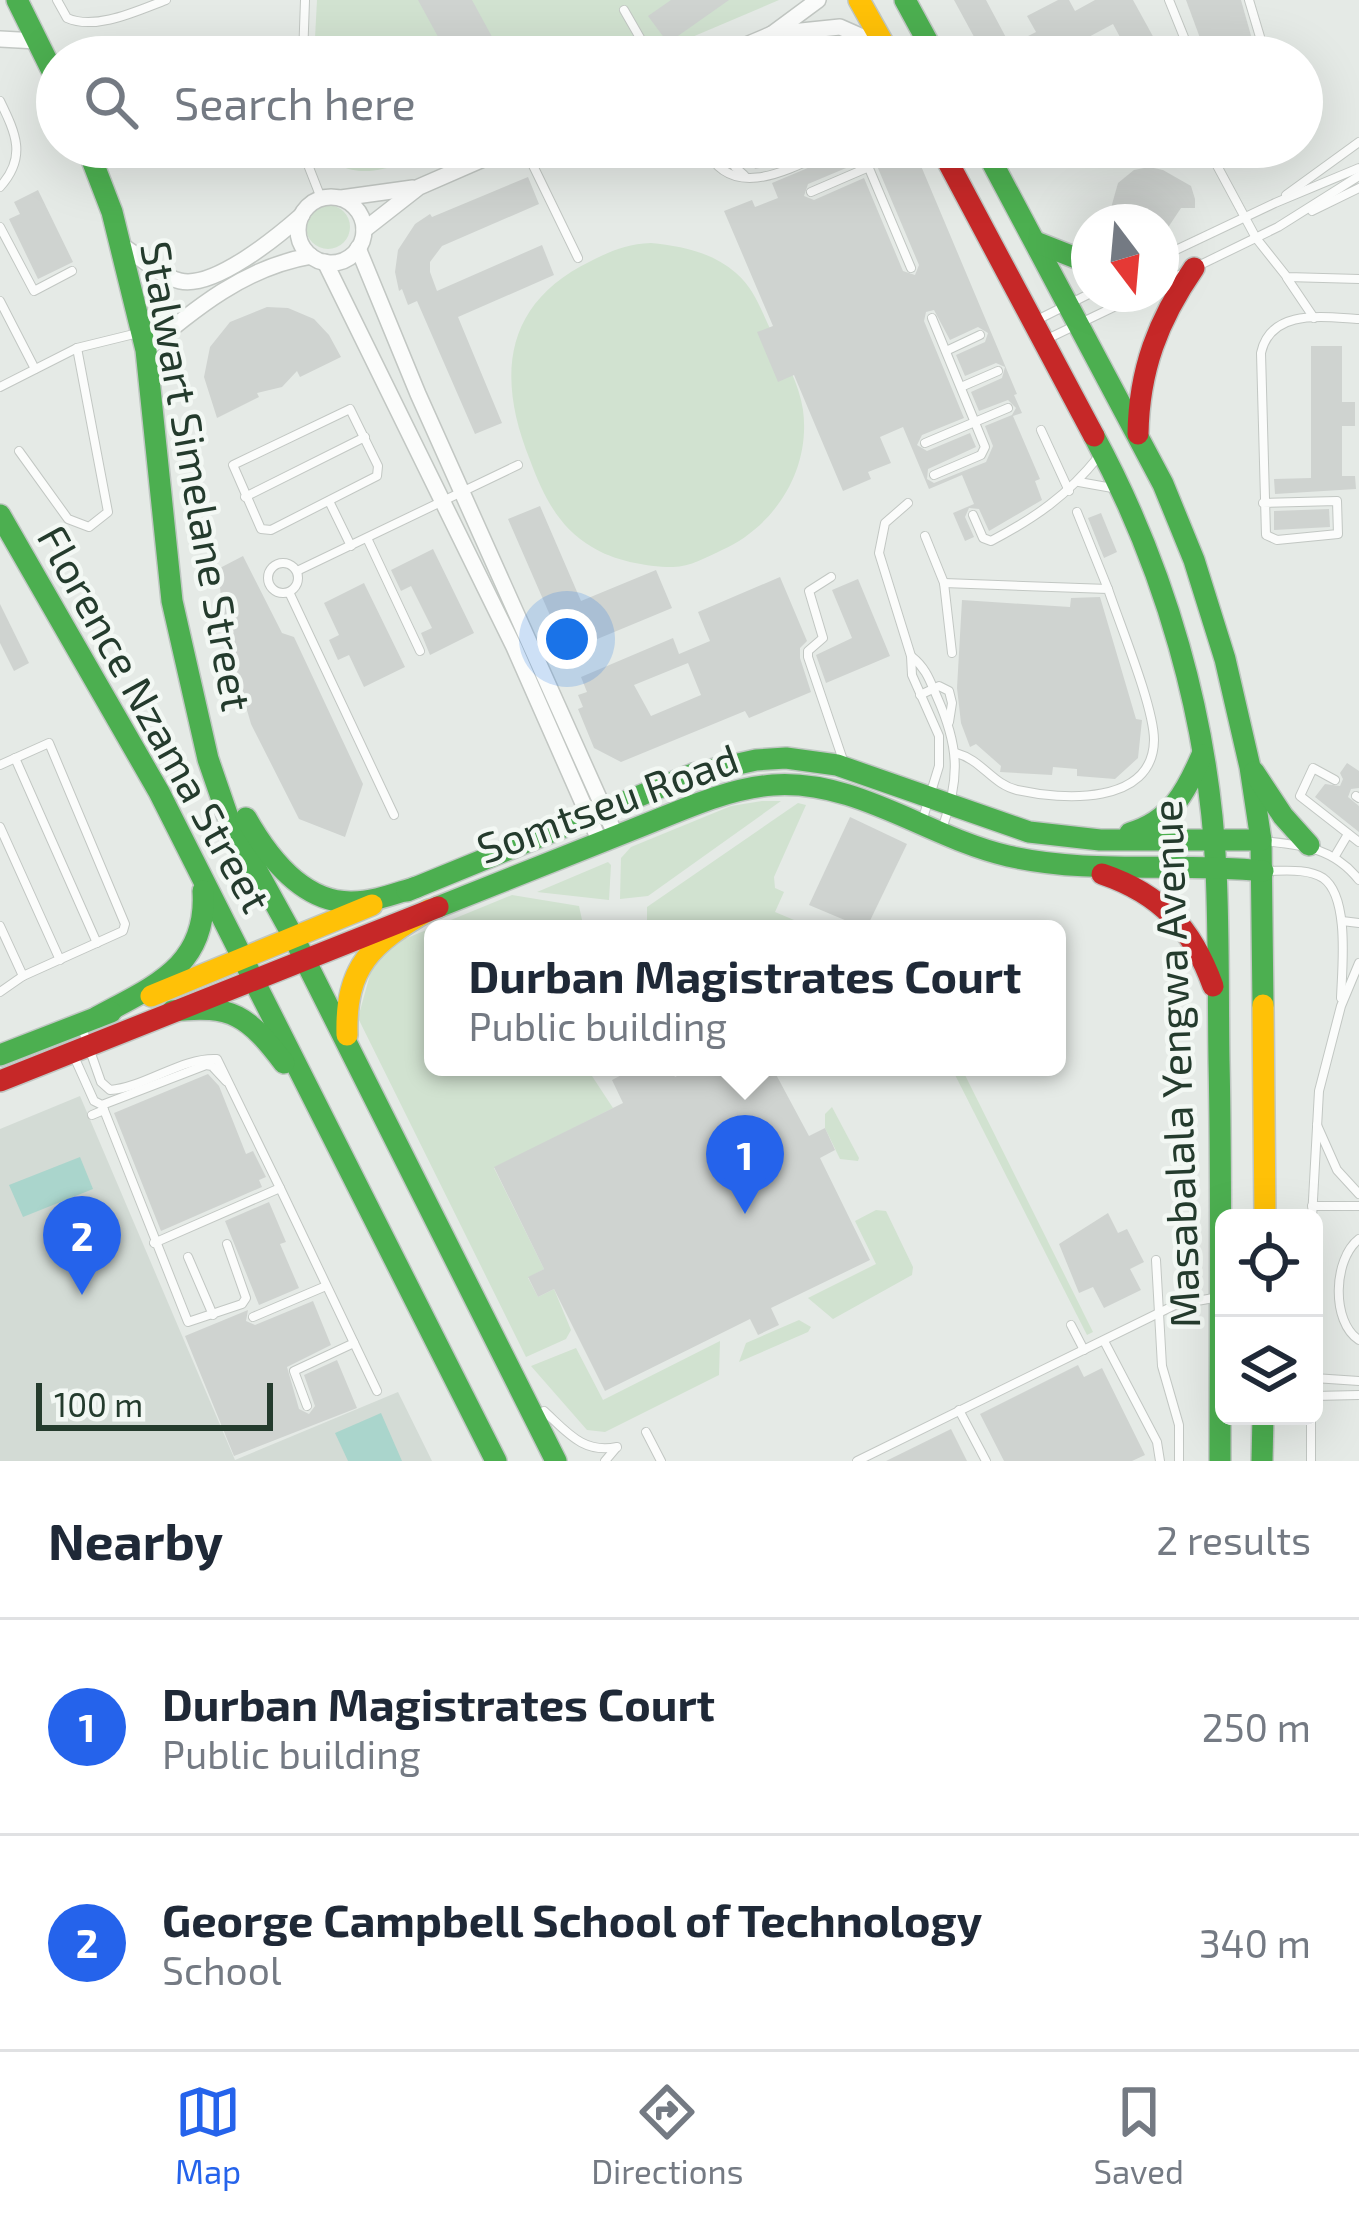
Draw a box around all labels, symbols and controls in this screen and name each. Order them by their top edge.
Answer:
search box [36,36,1323,168]
icon: search [78,69,144,135]
text: Search here [174,75,416,129]
north arrow [1071,204,1179,312]
street label: Stalwart Simelane Street [132,237,264,715]
street label: Florence Nzama Street [29,516,283,920]
your location [537,609,597,669]
street label: Somtseu Road [470,732,744,872]
street label: Masabalala Yengwa Avenue [1140,799,1208,1329]
popup [424,920,1066,1076]
text: Durban Magistrates Court [468,948,1022,1002]
text: Public building [468,1002,727,1049]
pin: 1 [706,1115,784,1214]
pin: 2 [43,1196,121,1295]
map controls [1215,1209,1323,1425]
button: locate [1215,1209,1323,1317]
button: layers [1215,1317,1323,1425]
scale bar [36,1377,273,1430]
text: 100 m [54,1384,143,1424]
text: Nearby [48,1509,223,1570]
text: 2 results [1156,1516,1311,1563]
text: Durban Magistrates Court [162,1676,715,1730]
text: 1 [79,1703,95,1750]
text: 250 m [1202,1703,1311,1750]
text: Public building [162,1730,421,1777]
text: George Campbell School of Technology [162,1892,982,1946]
text: 2 [76,1919,98,1966]
text: 340 m [1199,1919,1311,1966]
text: School [162,1946,282,1993]
tab: Map [175,2079,241,2191]
tab: Directions [591,2079,743,2191]
tab: Saved [1093,2079,1184,2191]

